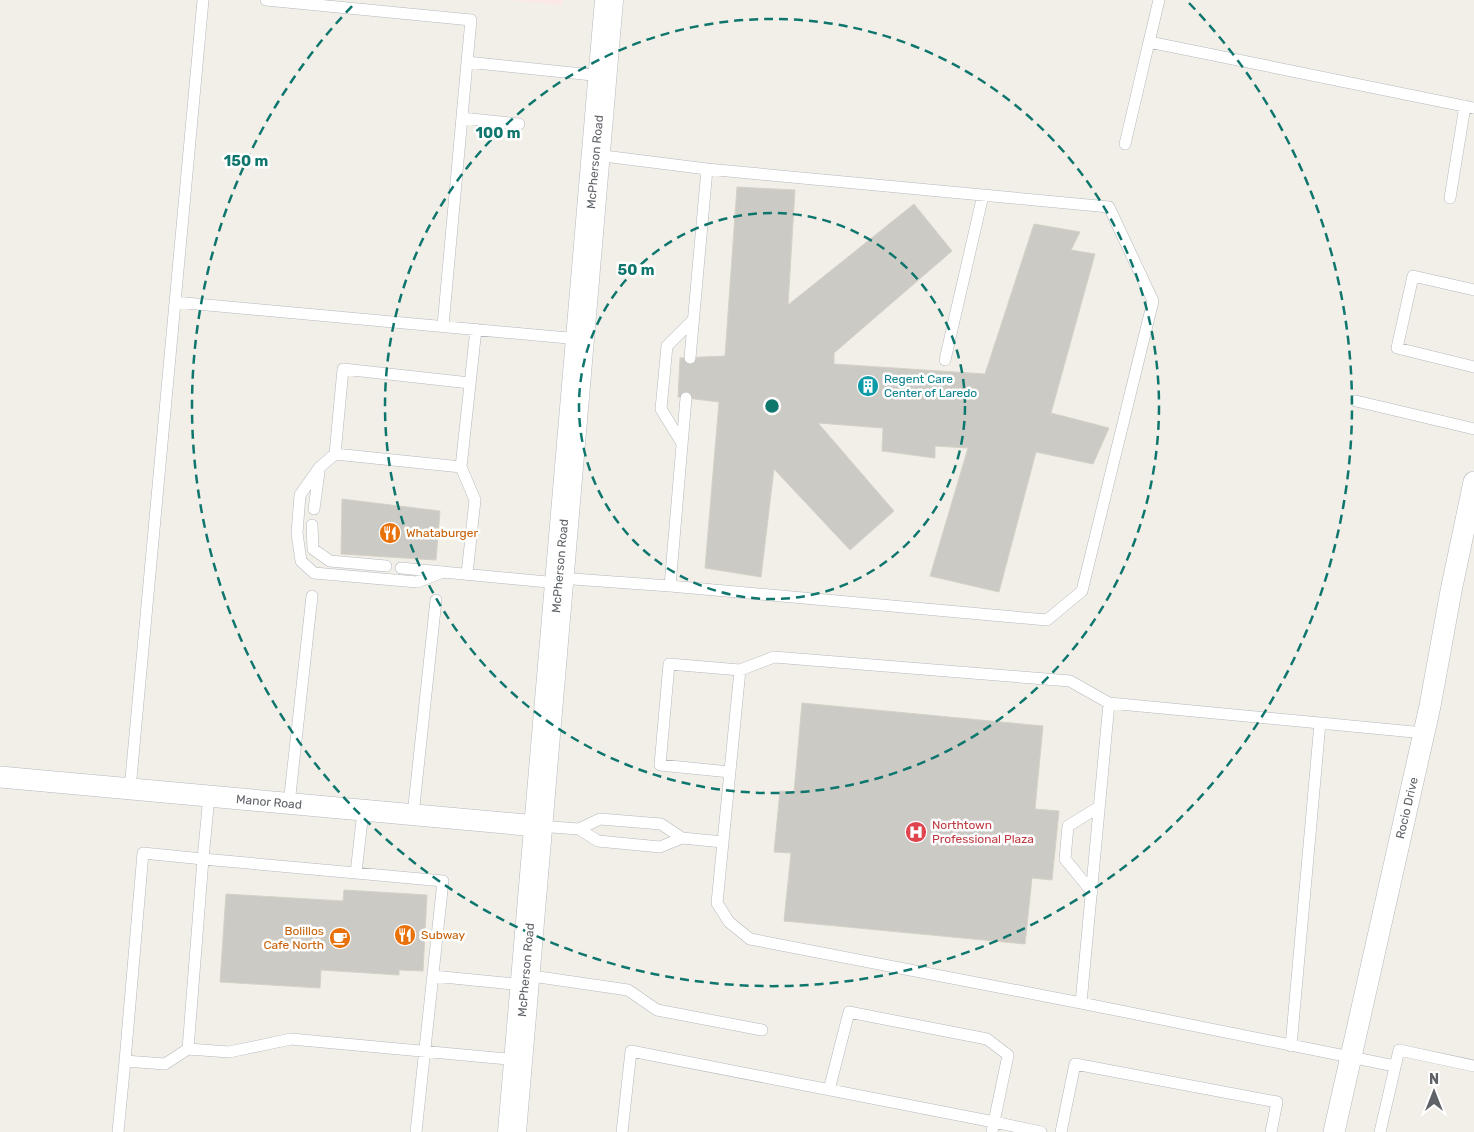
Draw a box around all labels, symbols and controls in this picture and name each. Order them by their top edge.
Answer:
street label: McPherson Road [584,115,606,209]
text: 100 m [476,124,520,142]
text: 150 m [224,152,268,170]
text: 50 m [618,261,654,279]
place label: Regent Care Center of Laredo [884,372,977,400]
building icon: Regent Care Center of Laredo [856,374,880,398]
centre of rings [763,397,781,415]
street label: McPherson Road [549,519,571,613]
restaurant icon: Whataburger [378,521,402,545]
place label: Whataburger [406,526,478,540]
street label: Rocio Drive [1393,776,1421,840]
street label: Manor Road [236,792,302,812]
place label: Northtown Professional Plaza [932,818,1034,846]
hospital icon: Northtown Professional Plaza [904,820,928,844]
restaurant icon: Subway [393,923,417,947]
street label: McPherson Road [515,923,537,1017]
place label: Bolillos Cafe North [263,924,324,952]
cafe icon: Bolillos Cafe North [328,926,352,950]
place label: Subway [421,928,466,942]
north arrow [1409,1067,1459,1117]
text: N [1429,1071,1439,1088]

